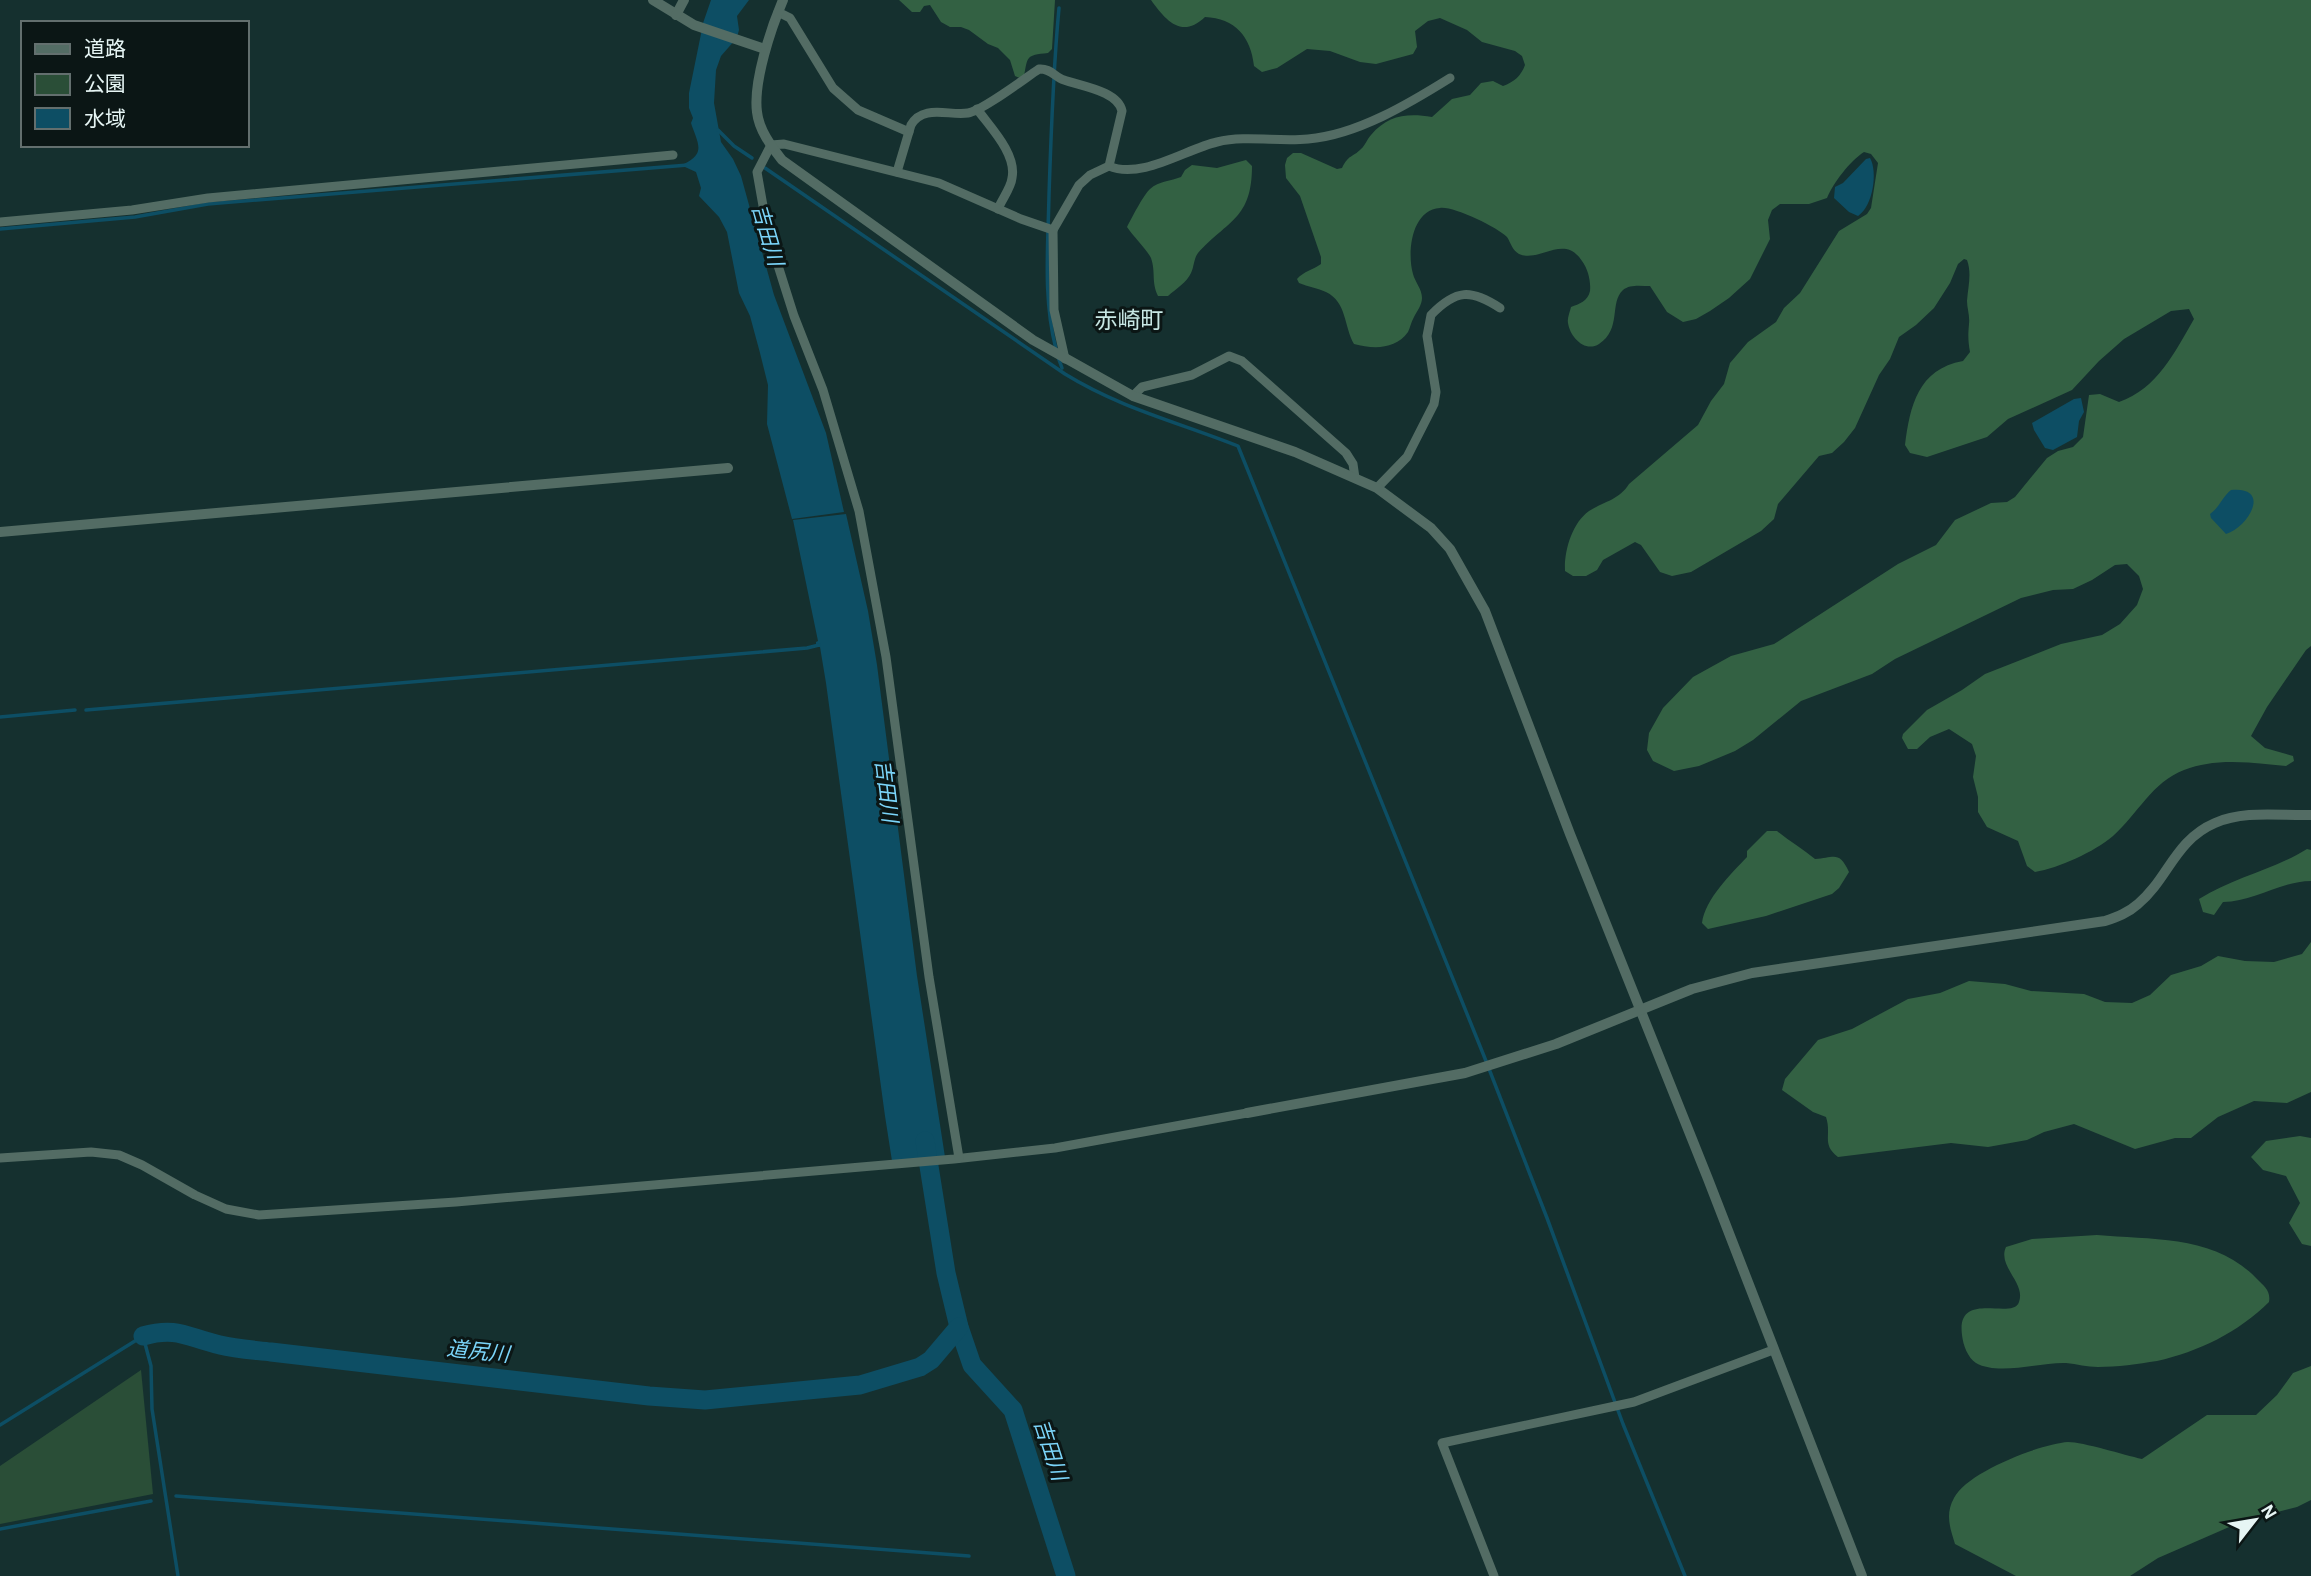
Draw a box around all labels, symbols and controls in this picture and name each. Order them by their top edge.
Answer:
legend [21,21,248,147]
text: 道路 [84,38,126,60]
text: 公園 [84,74,126,95]
text: 水域 [84,108,126,130]
water label: 吉田川 [748,202,787,270]
district label: 赤崎町 [1095,308,1164,333]
water label: 吉田川 [872,758,901,826]
water label: 道尻川 [446,1337,513,1366]
water label: 吉田川 [1030,1416,1071,1485]
north arrow [2220,1485,2290,1555]
text: N [2257,1501,2280,1523]

